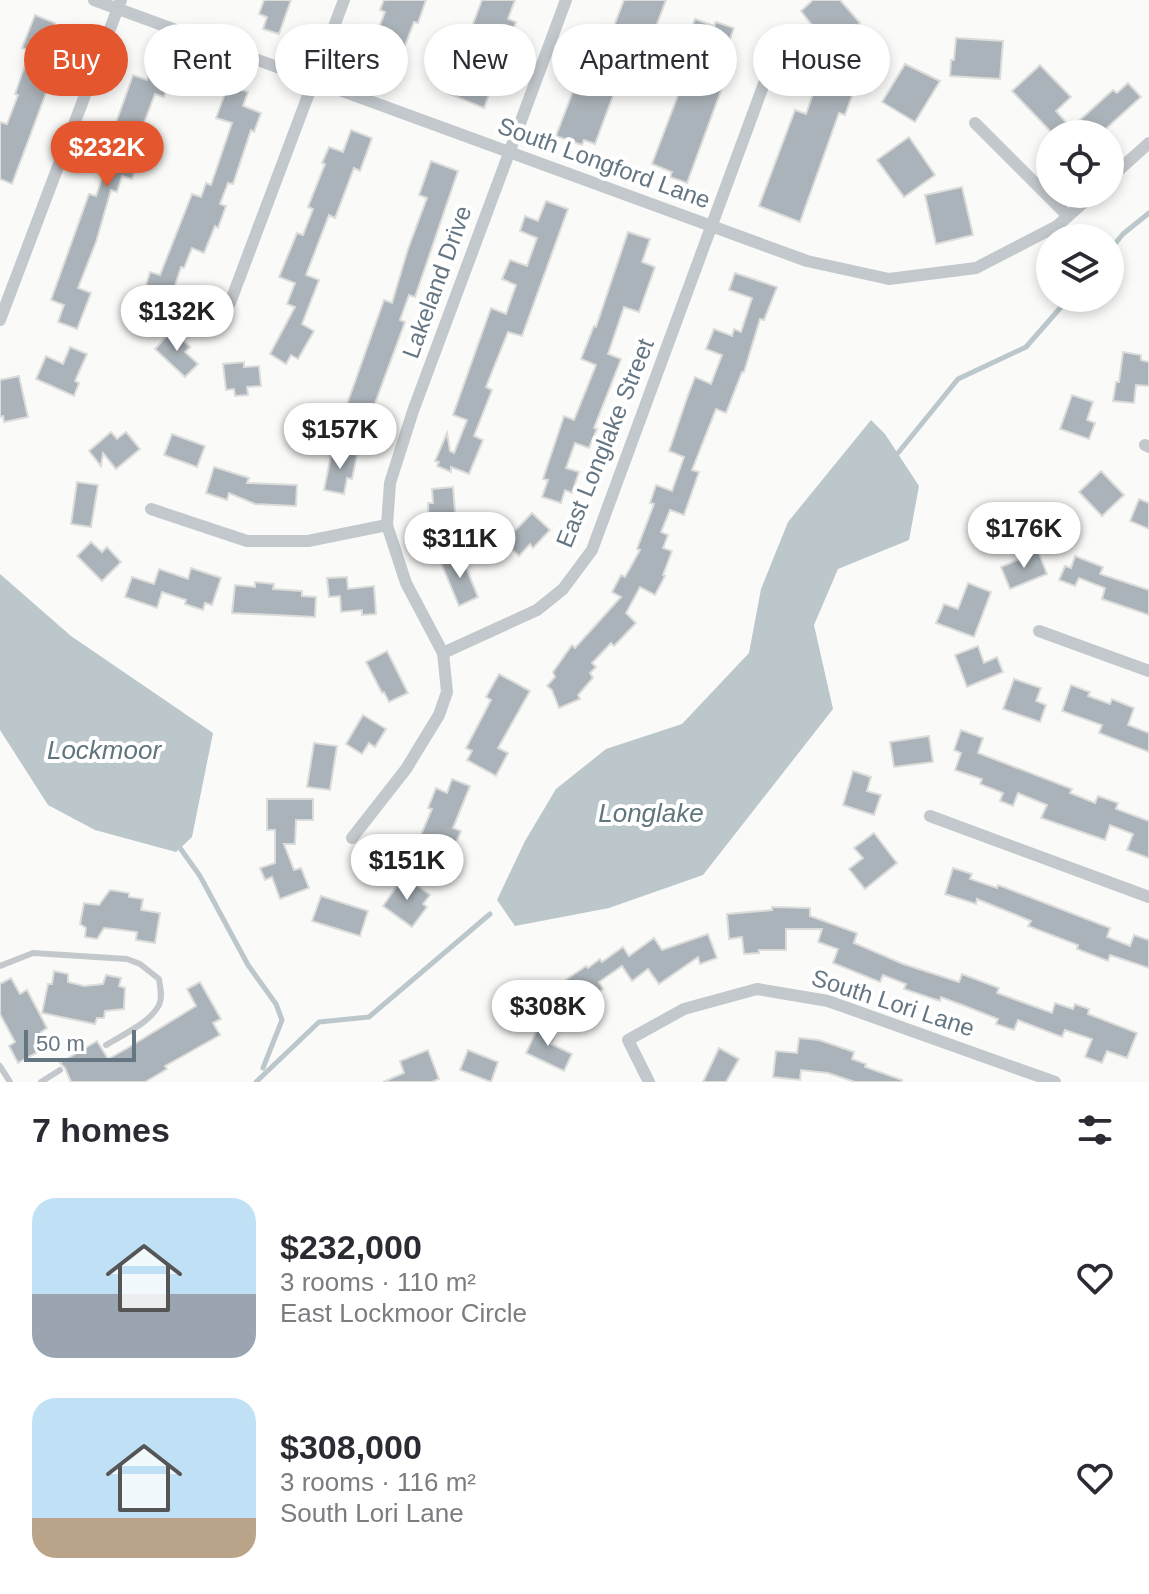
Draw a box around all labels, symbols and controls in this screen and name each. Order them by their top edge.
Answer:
chip: Buy [24,24,128,96]
chip: Rent [144,24,259,96]
chip: Filters [275,24,408,96]
chip: New [424,24,536,96]
chip: Apartment [552,24,737,96]
chip: House [753,24,890,96]
street label: South Longford Lane [494,112,714,214]
map controls [1036,120,1124,312]
button: locate [1036,120,1124,208]
pin: $232K [51,121,163,189]
text: $232K [69,132,145,162]
street label: Lakeland Drive [396,202,477,362]
button: layers [1036,224,1124,312]
pin: $132K [121,285,233,353]
text: $132K [139,296,215,326]
street label: East Longlake Street [550,334,659,551]
pin: $157K [284,403,396,471]
text: $157K [302,414,378,444]
pin: $176K [968,502,1080,570]
pin: $311K [404,512,516,580]
text: $176K [986,513,1062,543]
text: $311K [422,523,498,553]
water label: Lockmoor [47,735,162,765]
water label: Longlake [598,798,704,828]
pin: $151K [351,834,463,902]
text: $151K [369,845,445,875]
street label: South Lori Lane [808,964,978,1042]
pin: $308K [492,980,604,1048]
text: $308K [510,991,586,1021]
scale bar [24,1026,136,1062]
text: 50 m [36,1031,85,1056]
icon: filters [1073,1108,1117,1152]
text: 7 homes [32,1111,170,1149]
text: $232,000 [280,1228,422,1266]
icon: home [96,1230,192,1326]
icon: heart [1073,1256,1117,1300]
text: 3 rooms · 110 m² [280,1267,476,1297]
text: East Lockmoor Circle [280,1298,527,1328]
text: $308,000 [280,1428,422,1466]
icon: home [96,1430,192,1526]
icon: heart [1073,1456,1117,1500]
text: 3 rooms · 116 m² [280,1467,476,1497]
text: South Lori Lane [280,1498,464,1528]

